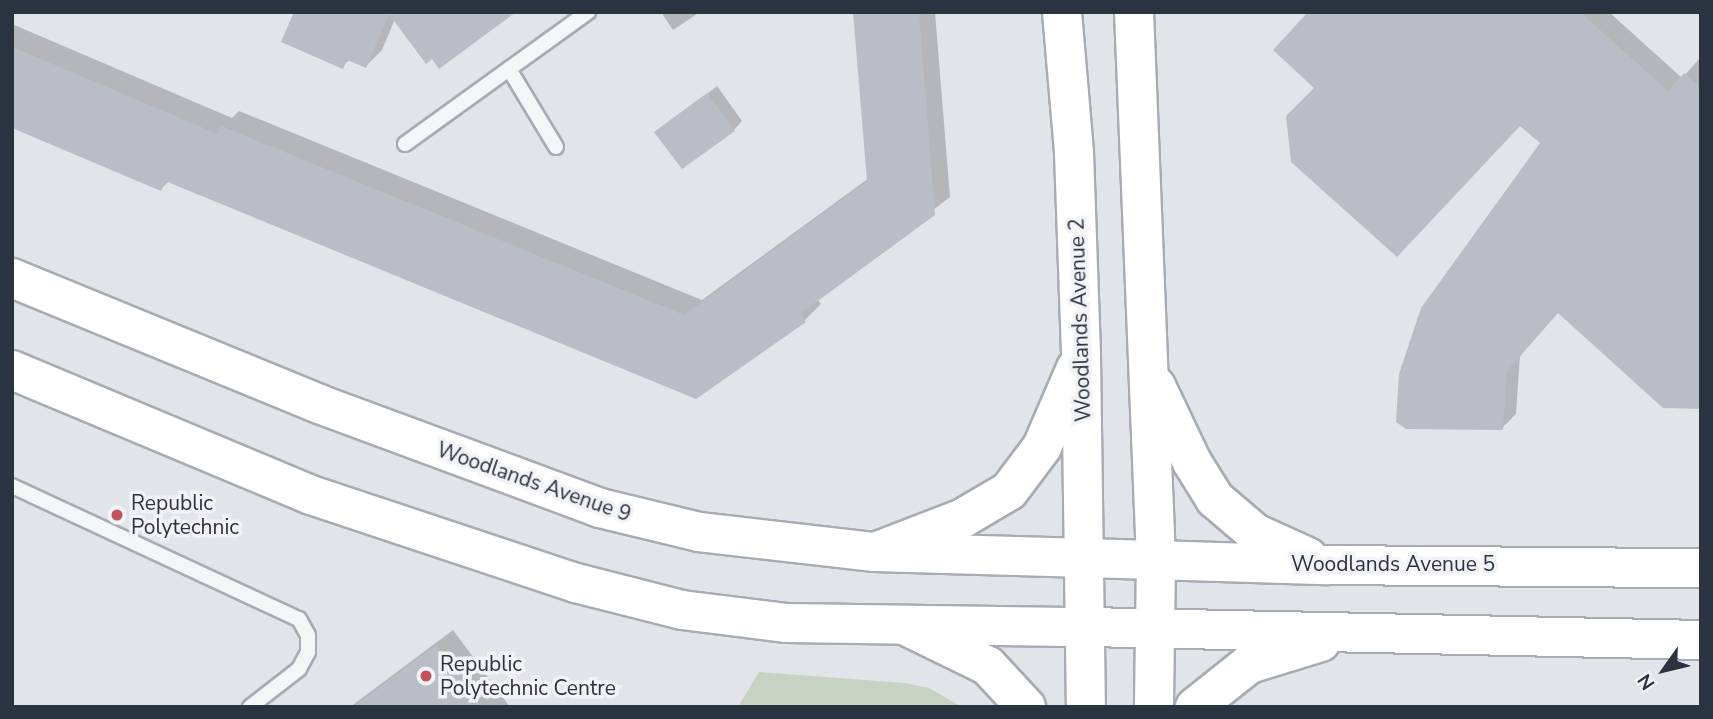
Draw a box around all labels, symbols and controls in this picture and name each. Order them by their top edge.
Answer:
street label: Woodlands Avenue 2 [1064,218,1096,422]
street label: Woodlands Avenue 9 [433,437,635,527]
place label: Republic Polytechnic [131,490,239,540]
marker: Republic Polytechnic [109,507,125,523]
street label: Woodlands Avenue 5 [1291,551,1495,577]
north arrow [1629,635,1699,705]
place label: Republic Polytechnic Centre [440,651,616,701]
marker: Republic Polytechnic Centre [418,668,434,684]
text: N [1632,669,1661,695]

